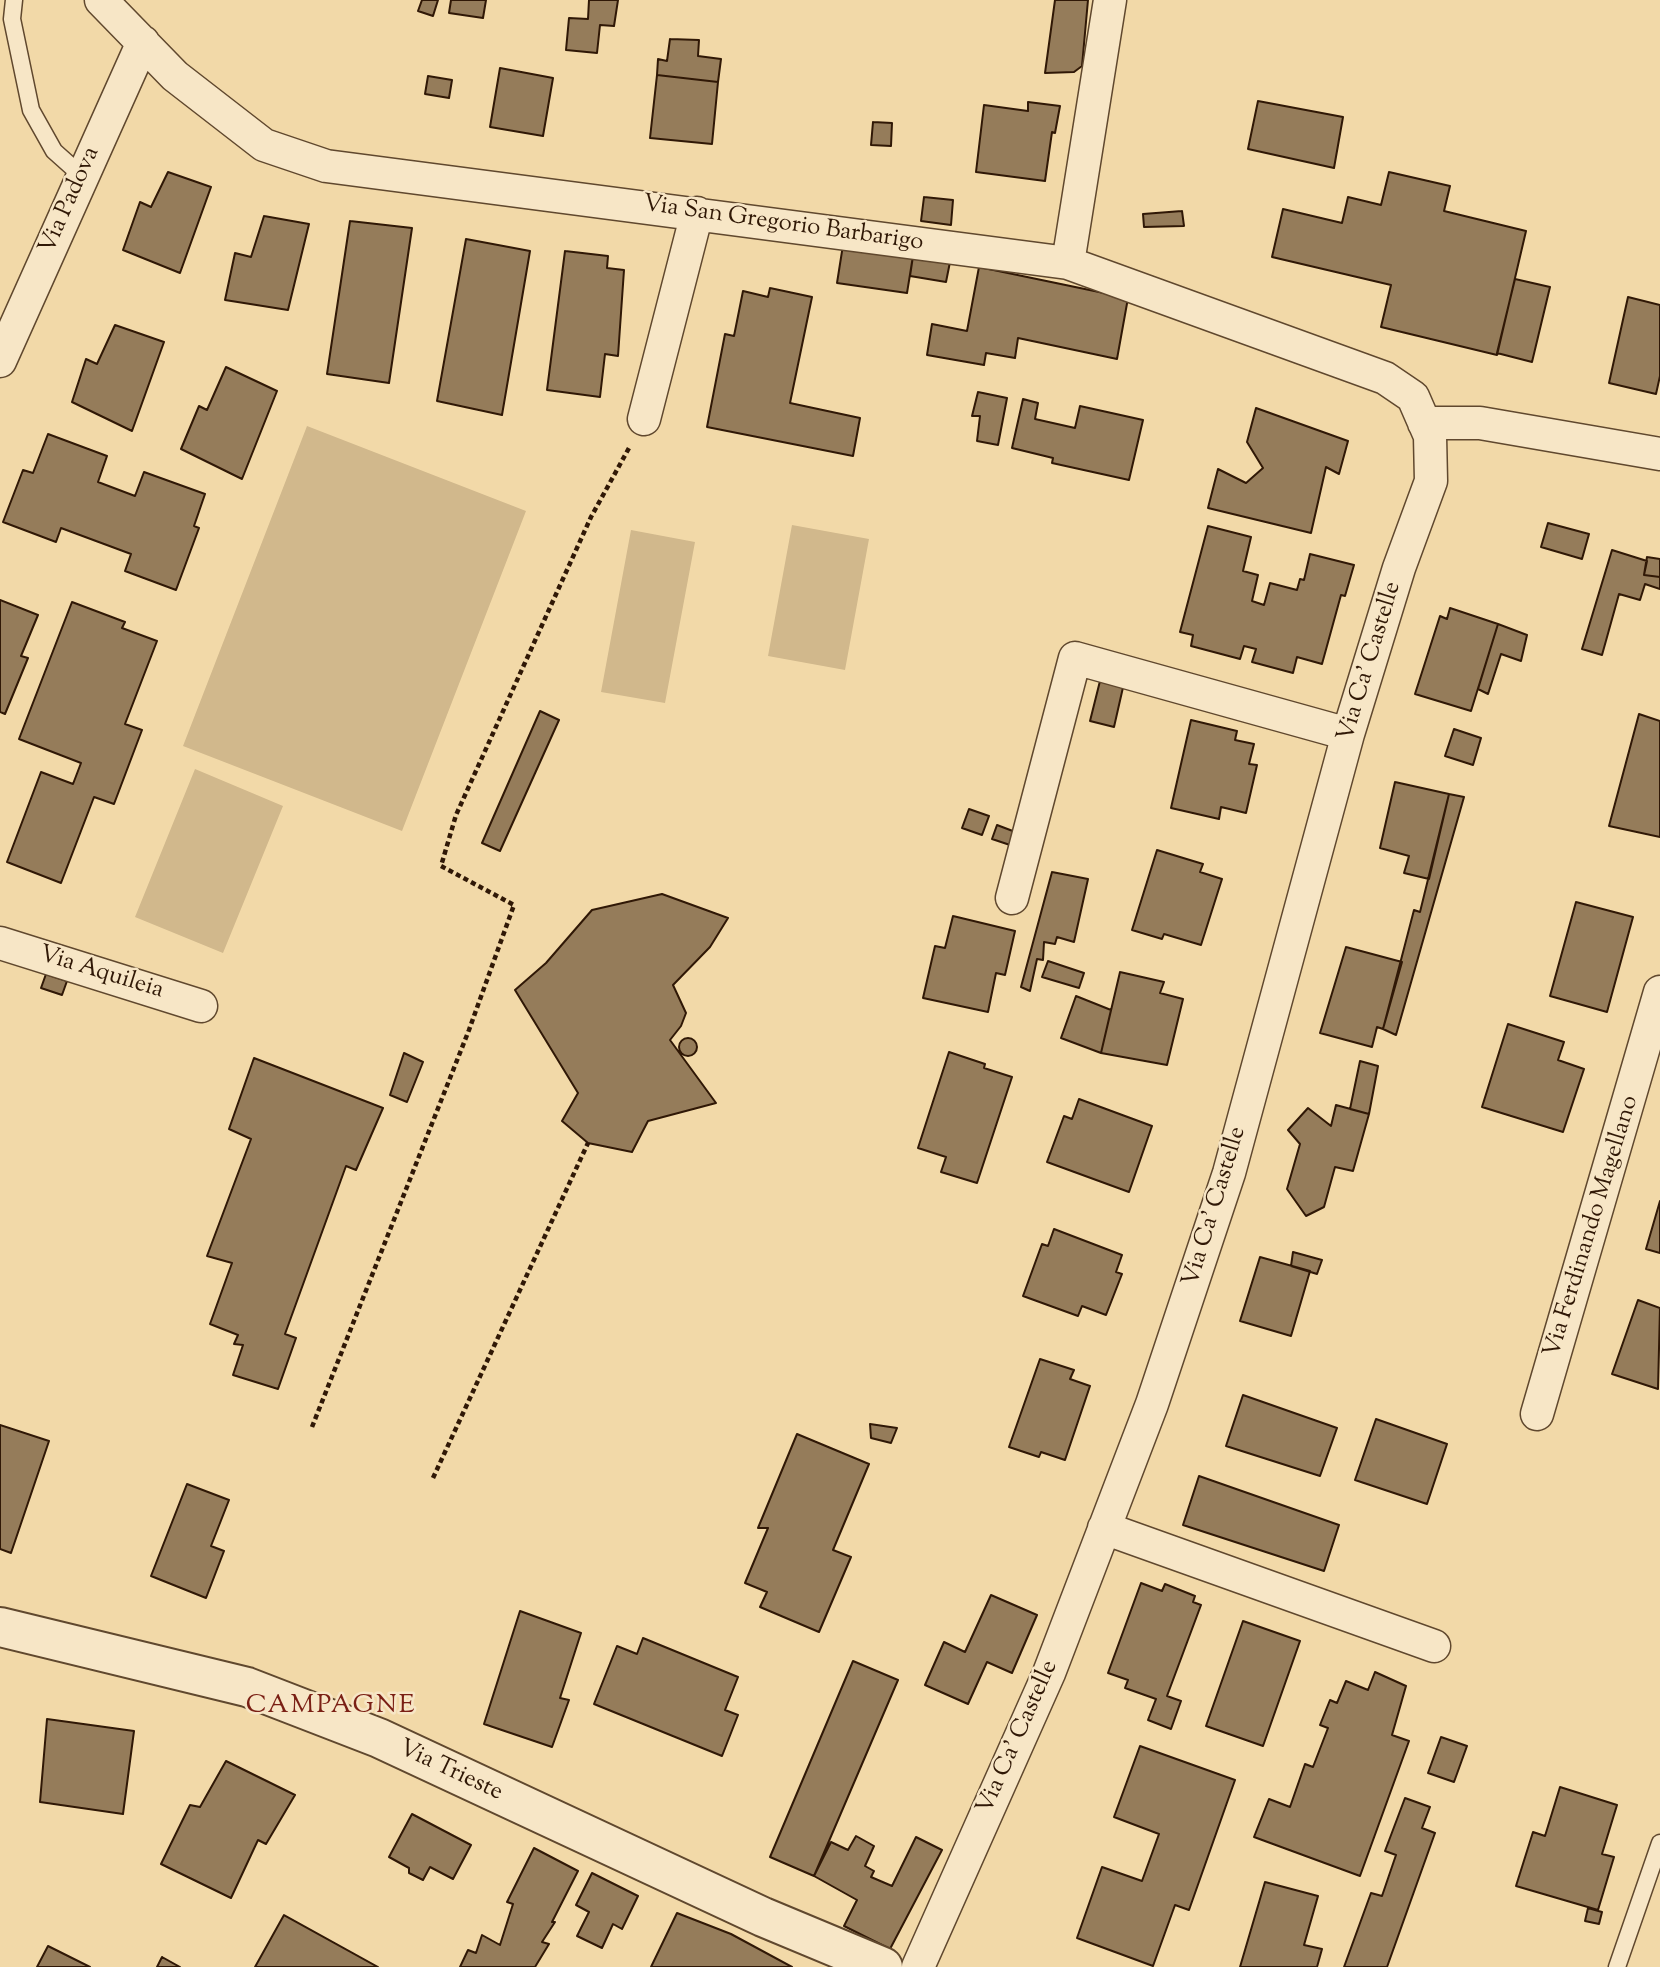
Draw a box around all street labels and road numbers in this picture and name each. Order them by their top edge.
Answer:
street label: Via Padova [35,143,107,259]
street label: Via San Gregorio Barbarigo [641,191,925,259]
street label: Via Ca' Castelle [1333,579,1409,745]
street label: Via Aquileia [35,941,167,1007]
street label: Via Ferdinando Magellano [1539,1093,1647,1361]
street label: Via Ca' Castelle [1178,1124,1254,1290]
street label: Via Ca' Castelle [972,1657,1066,1819]
street label: Via Trieste [393,1735,507,1809]

